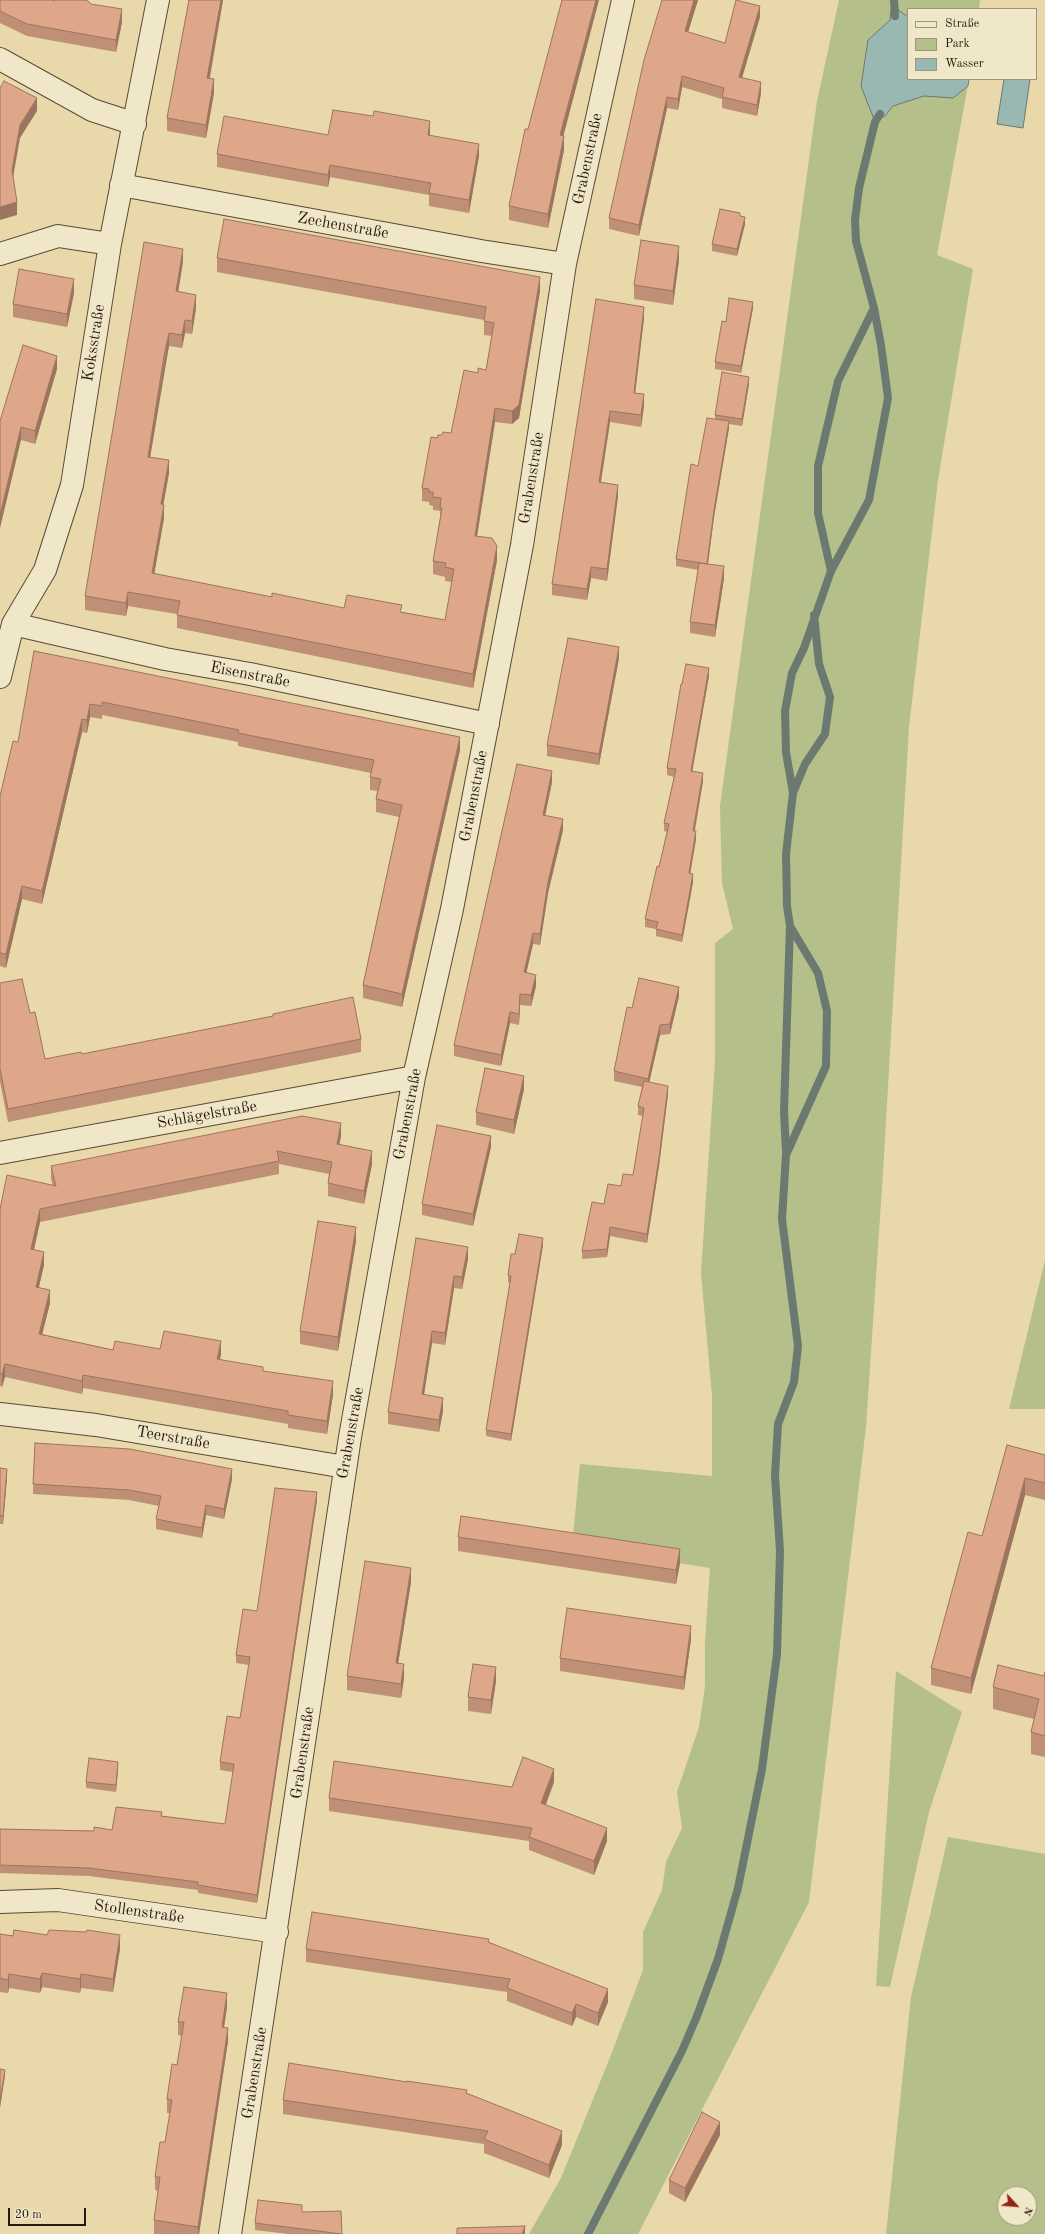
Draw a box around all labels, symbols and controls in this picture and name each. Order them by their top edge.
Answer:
legend [907,8,1037,80]
text: Straße [945,18,979,30]
text: Park [945,38,970,50]
text: Wasser [945,58,984,70]
street label: Grabenstraße [569,112,607,206]
street label: Zechenstraße [296,209,390,243]
street label: Koksstraße [78,303,110,383]
street label: Grabenstraße [515,431,549,525]
street label: Eisenstraße [208,658,292,692]
street label: Grabenstraße [456,749,492,843]
street label: Grabenstraße [390,1067,426,1161]
street label: Schlägelstraße [156,1097,258,1133]
street label: Grabenstraße [333,1386,369,1480]
street label: Teerstraße [135,1422,211,1454]
street label: Grabenstraße [287,1706,319,1800]
street label: Stollenstraße [93,1896,185,1928]
street label: Grabenstraße [238,2026,272,2120]
north arrow [997,2186,1037,2226]
scale bar [10,2200,88,2226]
text: N [1021,2205,1034,2217]
text: 20 m [15,2209,42,2221]

